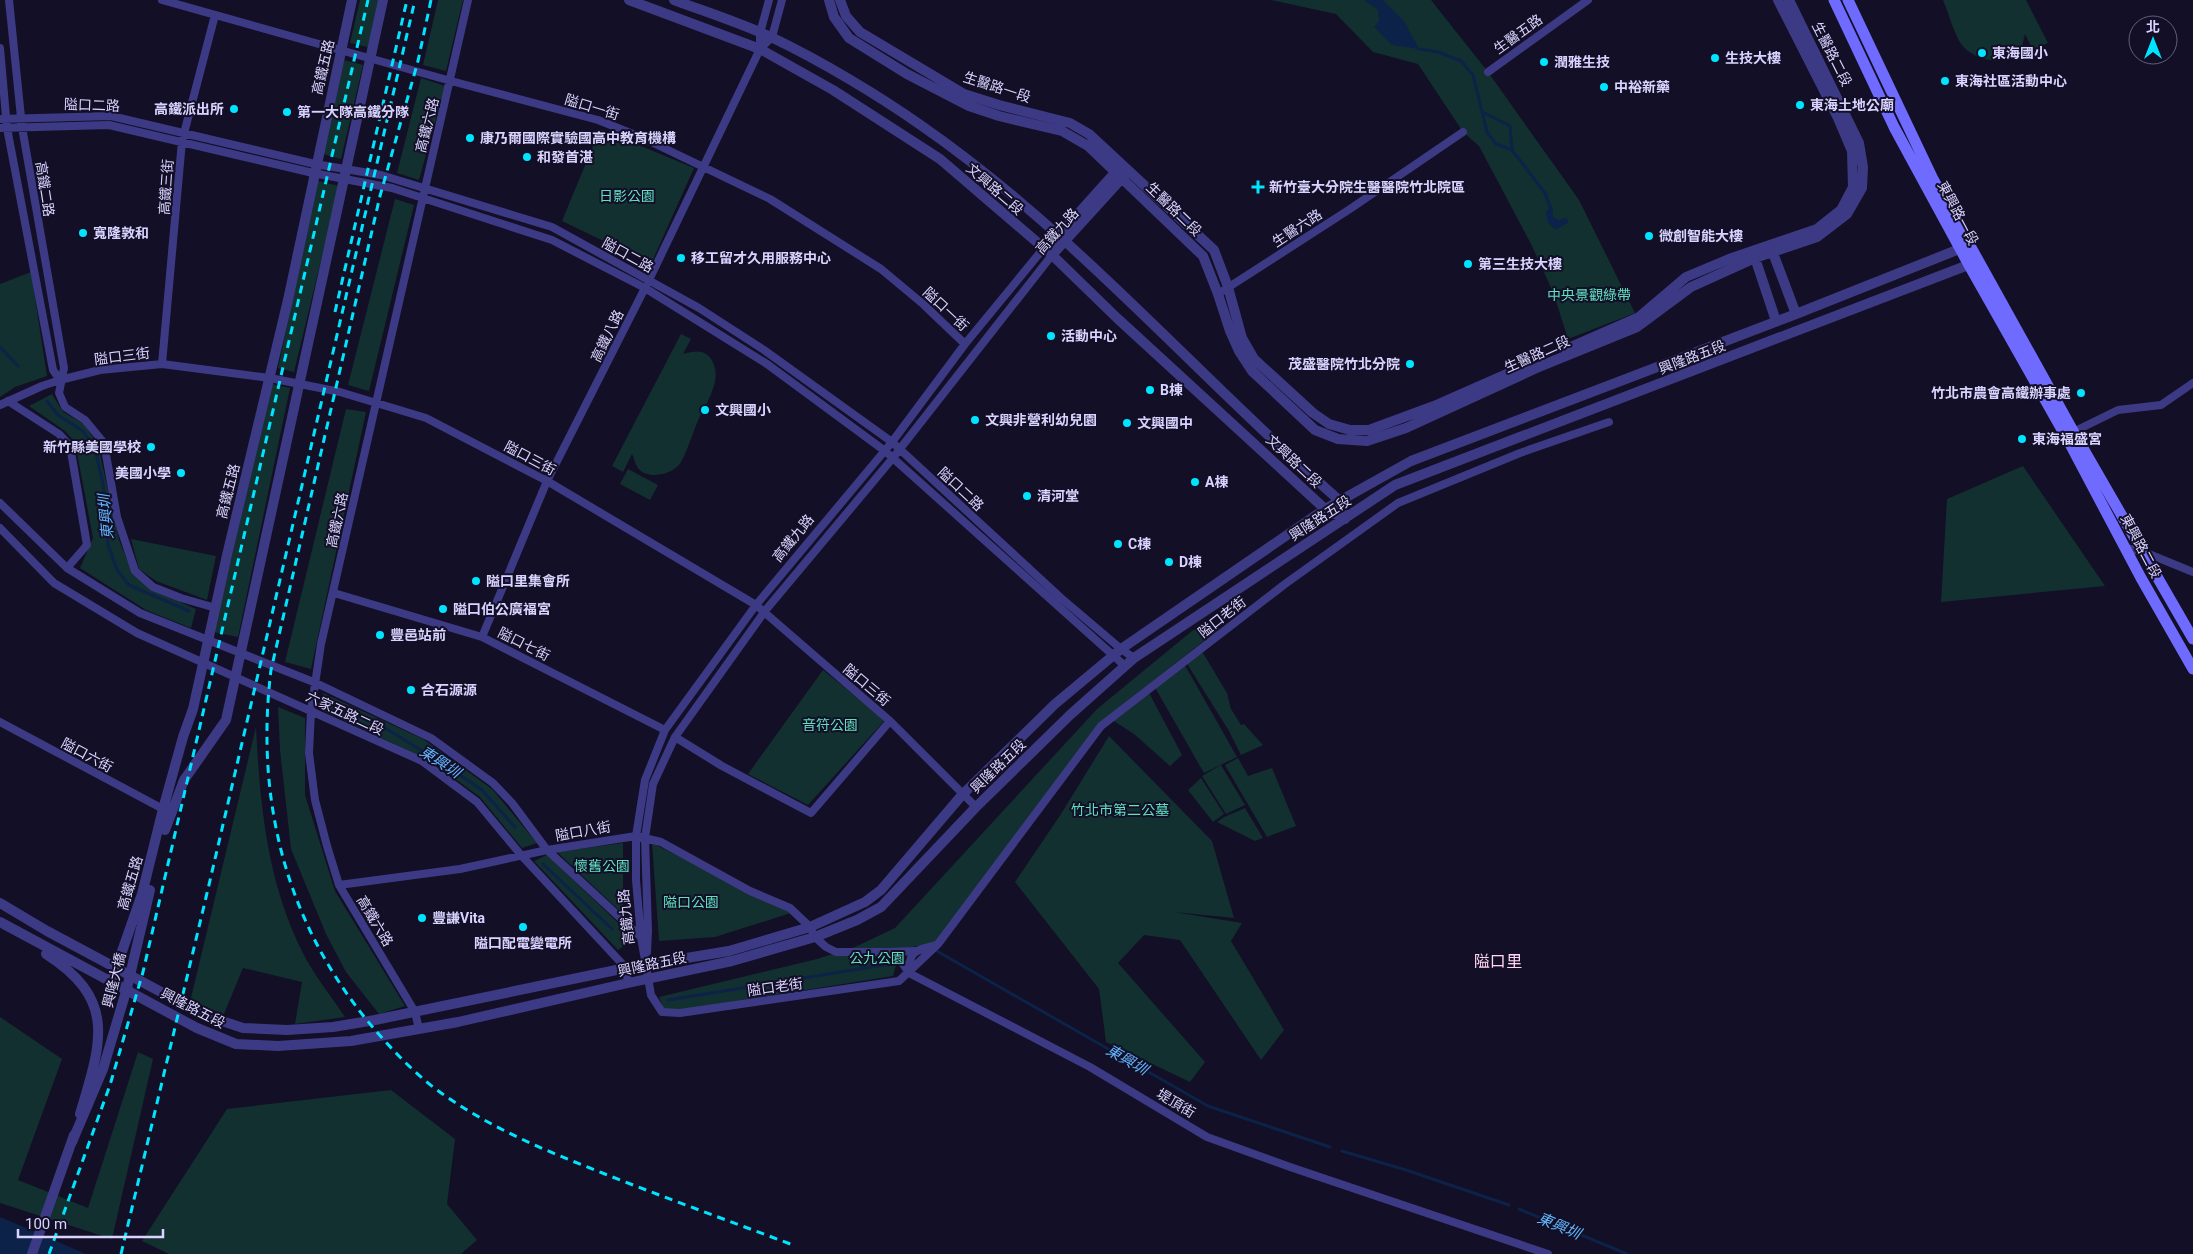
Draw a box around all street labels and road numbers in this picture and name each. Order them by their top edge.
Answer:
street label: 生醫五路 [1491,11,1545,57]
street label: 生醫路二段 [1809,19,1855,89]
street label: 高鐵五路 [309,38,337,96]
street label: 生醫路一段 [961,69,1033,105]
street label: 隘口一街 [563,91,621,123]
street label: 隘口二路 [64,96,120,114]
street label: 高鐵六路 [412,96,442,154]
street label: 高鐵三街 [156,159,176,215]
street label: 高鐵二路 [33,160,57,218]
street label: 文興路二段 [963,160,1027,218]
street label: 東興路一段 [1935,178,1981,248]
street label: 生醫路二段 [1143,179,1205,239]
street label: 高鐵九路 [1032,205,1082,257]
street label: 生醫六路 [1269,206,1325,250]
street label: 隘口二路 [600,234,656,276]
street label: 隘口一街 [920,284,972,334]
street label: 高鐵八路 [588,307,626,365]
street label: 生醫路二段 [1502,332,1572,376]
street label: 興隆路五段 [1656,337,1728,377]
street label: 隘口三街 [93,345,151,367]
street label: 文興路二段 [1263,431,1325,491]
street label: 隘口三街 [502,438,558,478]
street label: 高鐵五路 [213,462,243,520]
street label: 隘口二路 [935,464,987,514]
street label: 高鐵六路 [323,491,351,549]
street label: 興隆路五段 [1286,492,1354,544]
street label: 高鐵九路 [769,511,817,565]
street label: 東興路二段 [2118,511,2164,581]
street label: 隘口老街 [1195,593,1249,641]
street label: 隘口七街 [495,624,553,664]
street label: 隘口三街 [840,661,894,709]
street label: 六家五路二段 [304,688,386,738]
street label: 隘口六街 [59,735,115,775]
street label: 興隆路五段 [967,736,1029,796]
street label: 隘口八街 [554,818,612,844]
street label: 高鐵五路 [115,854,145,912]
street label: 高鐵九路 [615,888,637,946]
street label: 高鐵六路 [354,893,396,949]
street label: 興隆路五段 [616,949,688,979]
street label: 興隆大橋 [99,951,129,1009]
street label: 隘口老街 [746,975,804,999]
street label: 興隆路五段 [158,985,228,1031]
street label: 堤頂街 [1154,1085,1198,1121]

